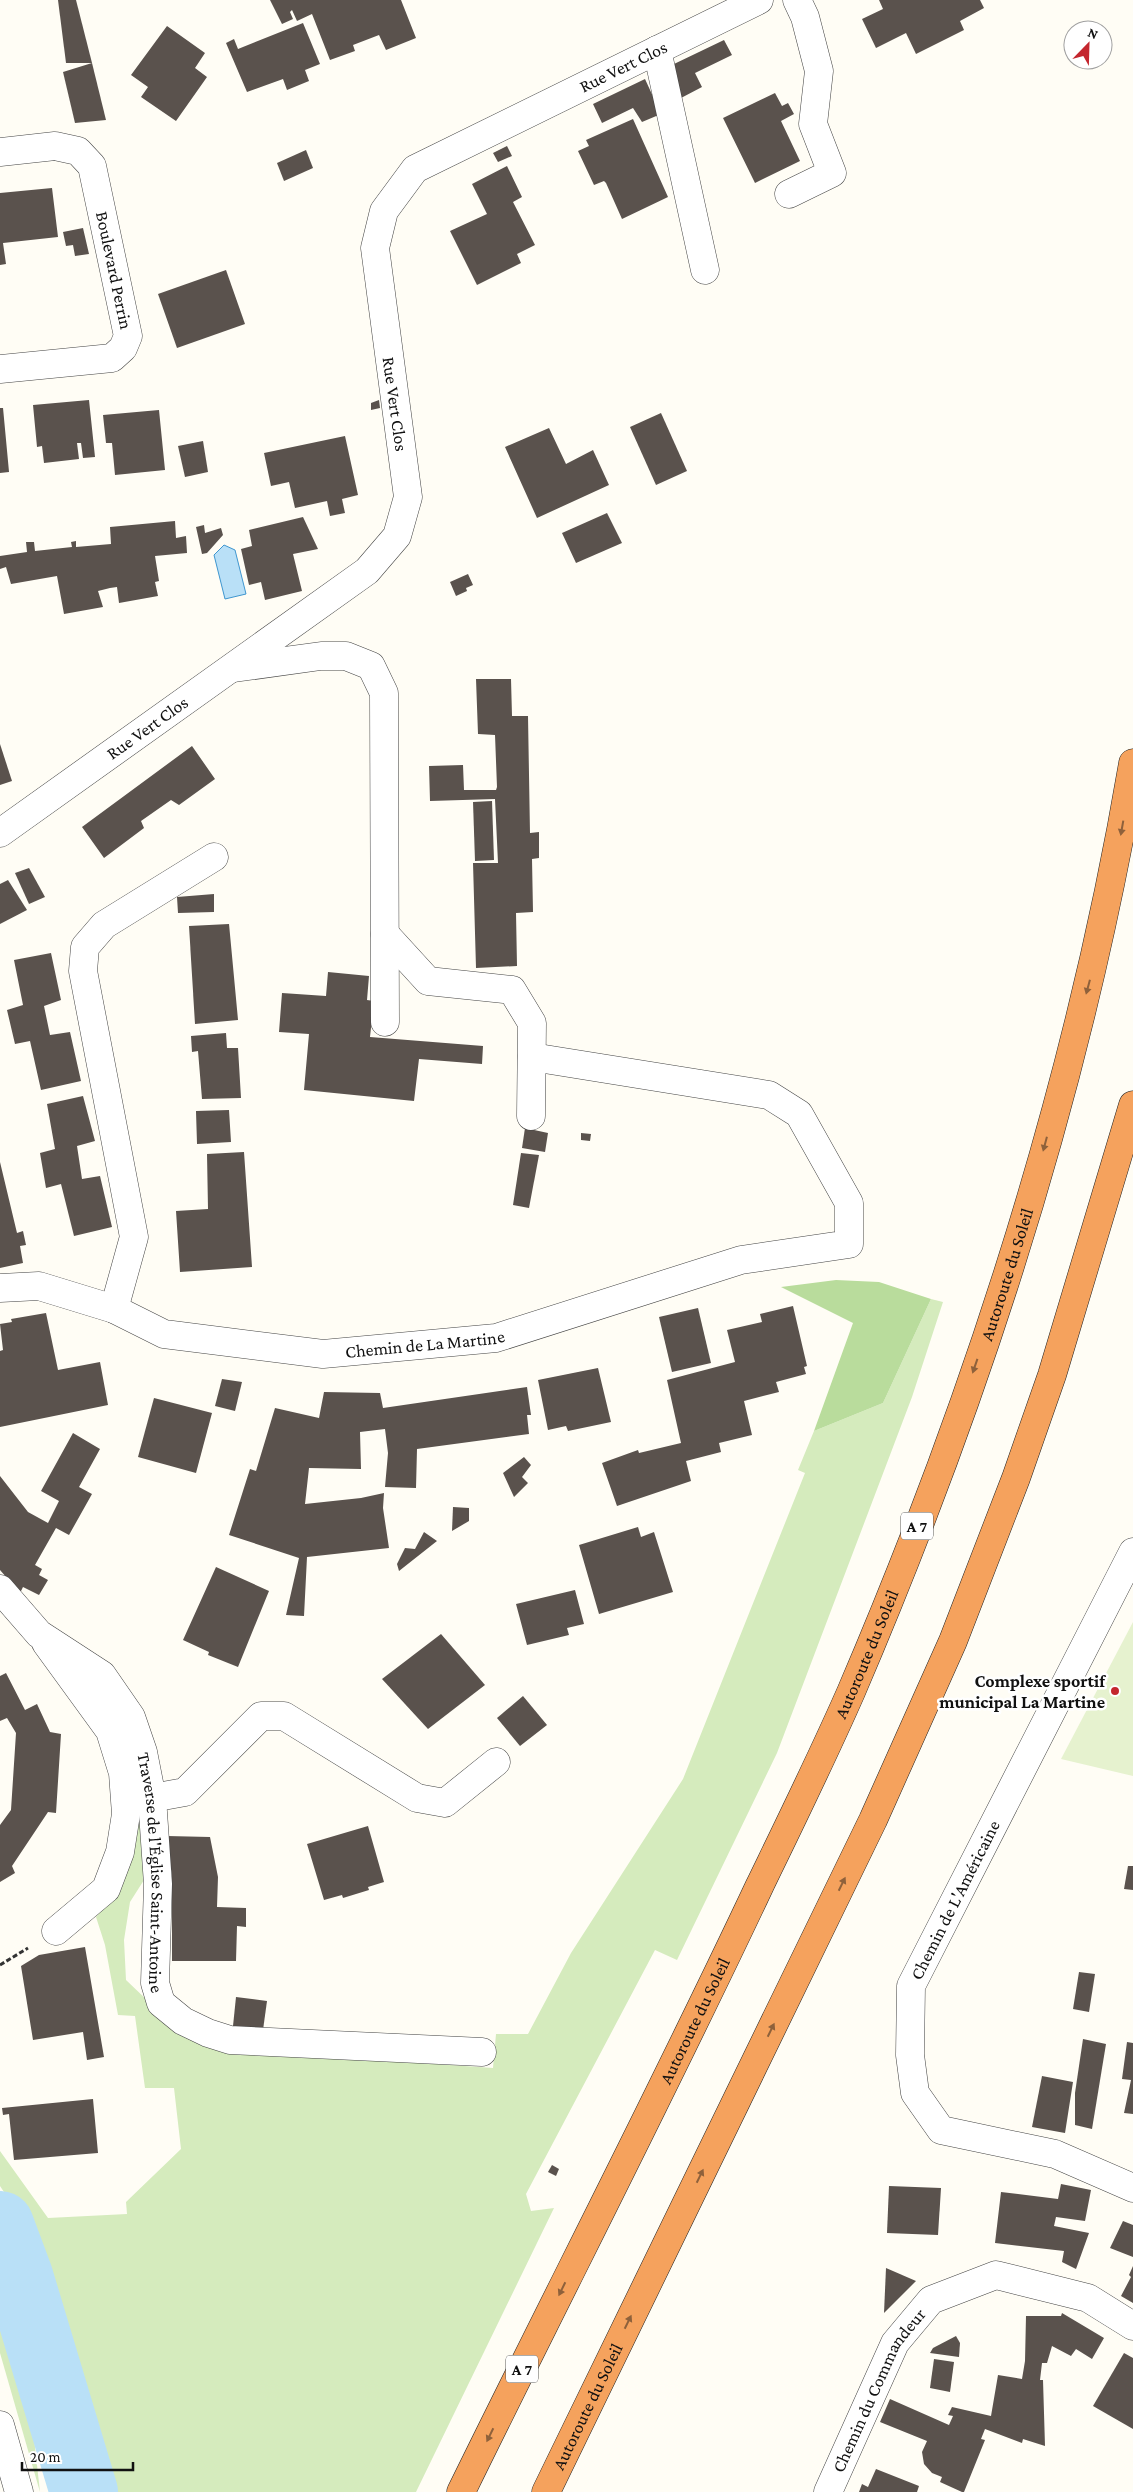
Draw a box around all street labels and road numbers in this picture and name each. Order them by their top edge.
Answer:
street label: Rue Vert Clos [576,37,670,97]
street label: Boulevard Perrin [92,209,136,331]
street label: Rue Vert Clos [378,356,412,452]
street label: Rue Vert Clos [103,692,192,764]
street label: Autoroute du Soleil [976,1205,1037,1343]
street label: Chemin de La Martine [344,1326,507,1362]
road number: A 7 [901,1512,933,1540]
street label: Autoroute du Soleil [830,1587,903,1722]
street label: Traverse de l'Église Saint-Antoine [133,1751,168,1995]
street label: Chemin de L'Américaine [906,1817,1004,1983]
street label: Autoroute du Soleil [655,1954,734,2087]
street label: Chemin du Commandeur [828,2304,930,2475]
street label: Autoroute du Soleil [548,2340,627,2473]
road number: A 7 [506,2356,538,2382]

